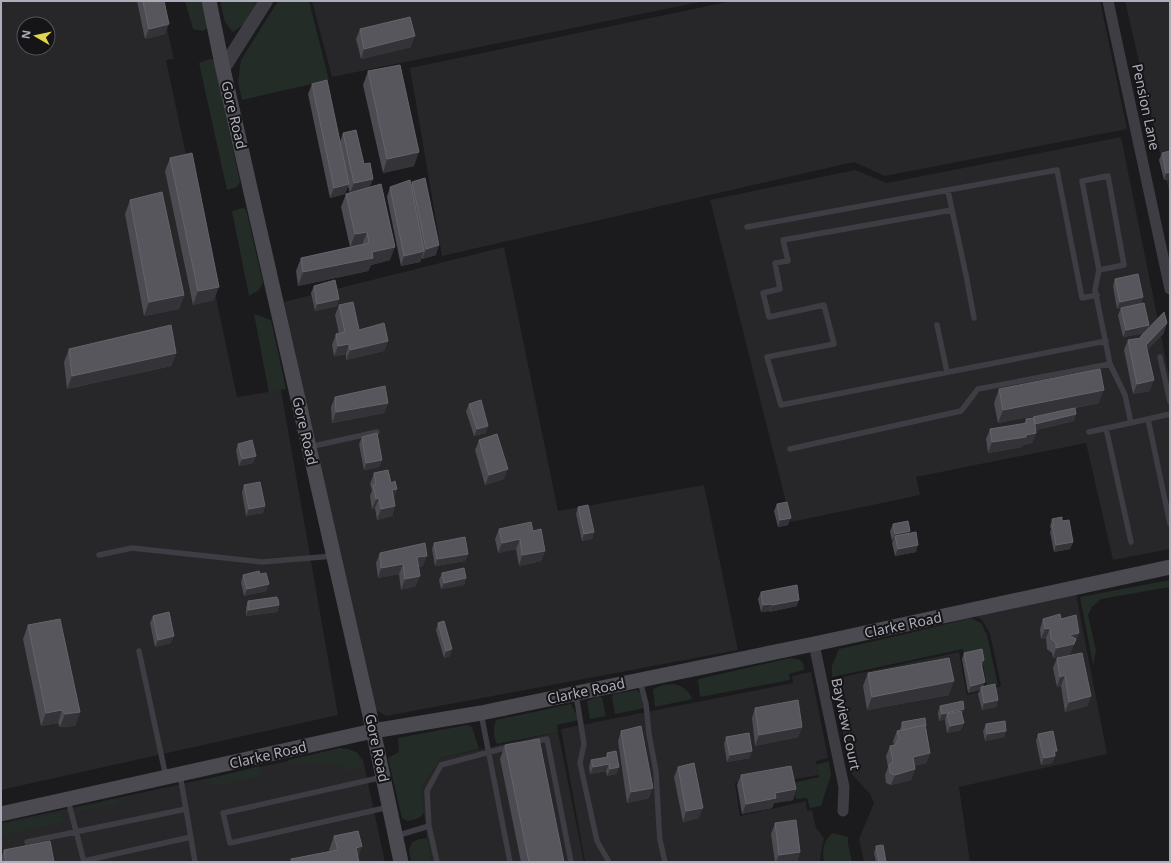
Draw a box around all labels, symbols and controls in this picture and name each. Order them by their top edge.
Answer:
north arrow [16,16,56,56]
text: N [18,29,34,40]
street label: Pension Lane [1128,62,1165,152]
street label: Gore Road [217,79,252,151]
street label: Gore Road [288,395,323,467]
street label: Clarke Road [862,607,943,642]
street label: Clarke Road [545,673,626,708]
street label: Bayview Court [827,676,866,772]
street label: Gore Road [361,712,394,784]
street label: Clarke Road [227,736,308,773]

